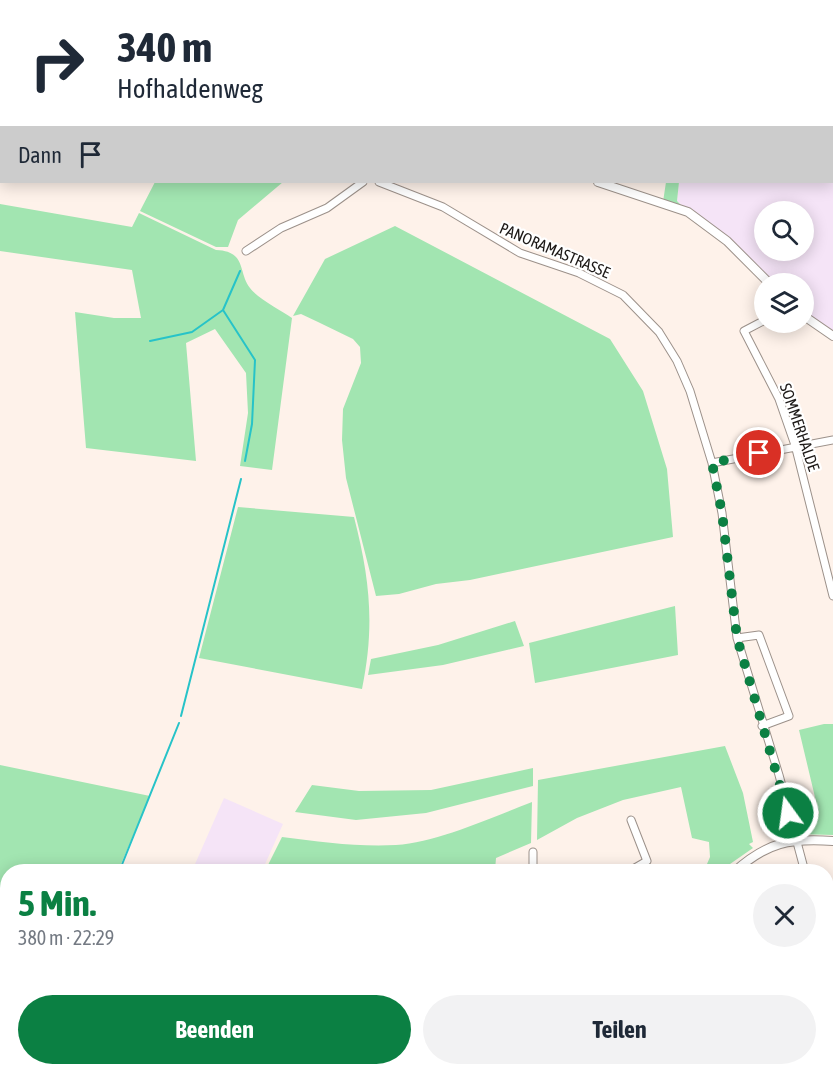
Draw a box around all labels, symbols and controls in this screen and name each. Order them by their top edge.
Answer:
text: 340 m [117,23,212,71]
icon: right [18,24,96,102]
text: Hofhaldenweg [117,73,263,104]
icon: arrive [74,138,107,171]
text: Dann [18,142,62,168]
map controls [754,201,814,333]
button: search [754,201,814,261]
street label: PANORAMASTRASSE [497,219,613,281]
button: layers [754,273,814,333]
street label: SOMMERHALDE [777,381,823,473]
pin [733,427,784,478]
icon: arrive [742,436,775,469]
position arrow [756,781,820,845]
text: 5 Min. [18,882,96,924]
button: close [753,884,816,947]
text: 380 m · 22:29 [18,926,114,949]
button: Beenden [18,995,411,1064]
button: Teilen [423,995,816,1064]

